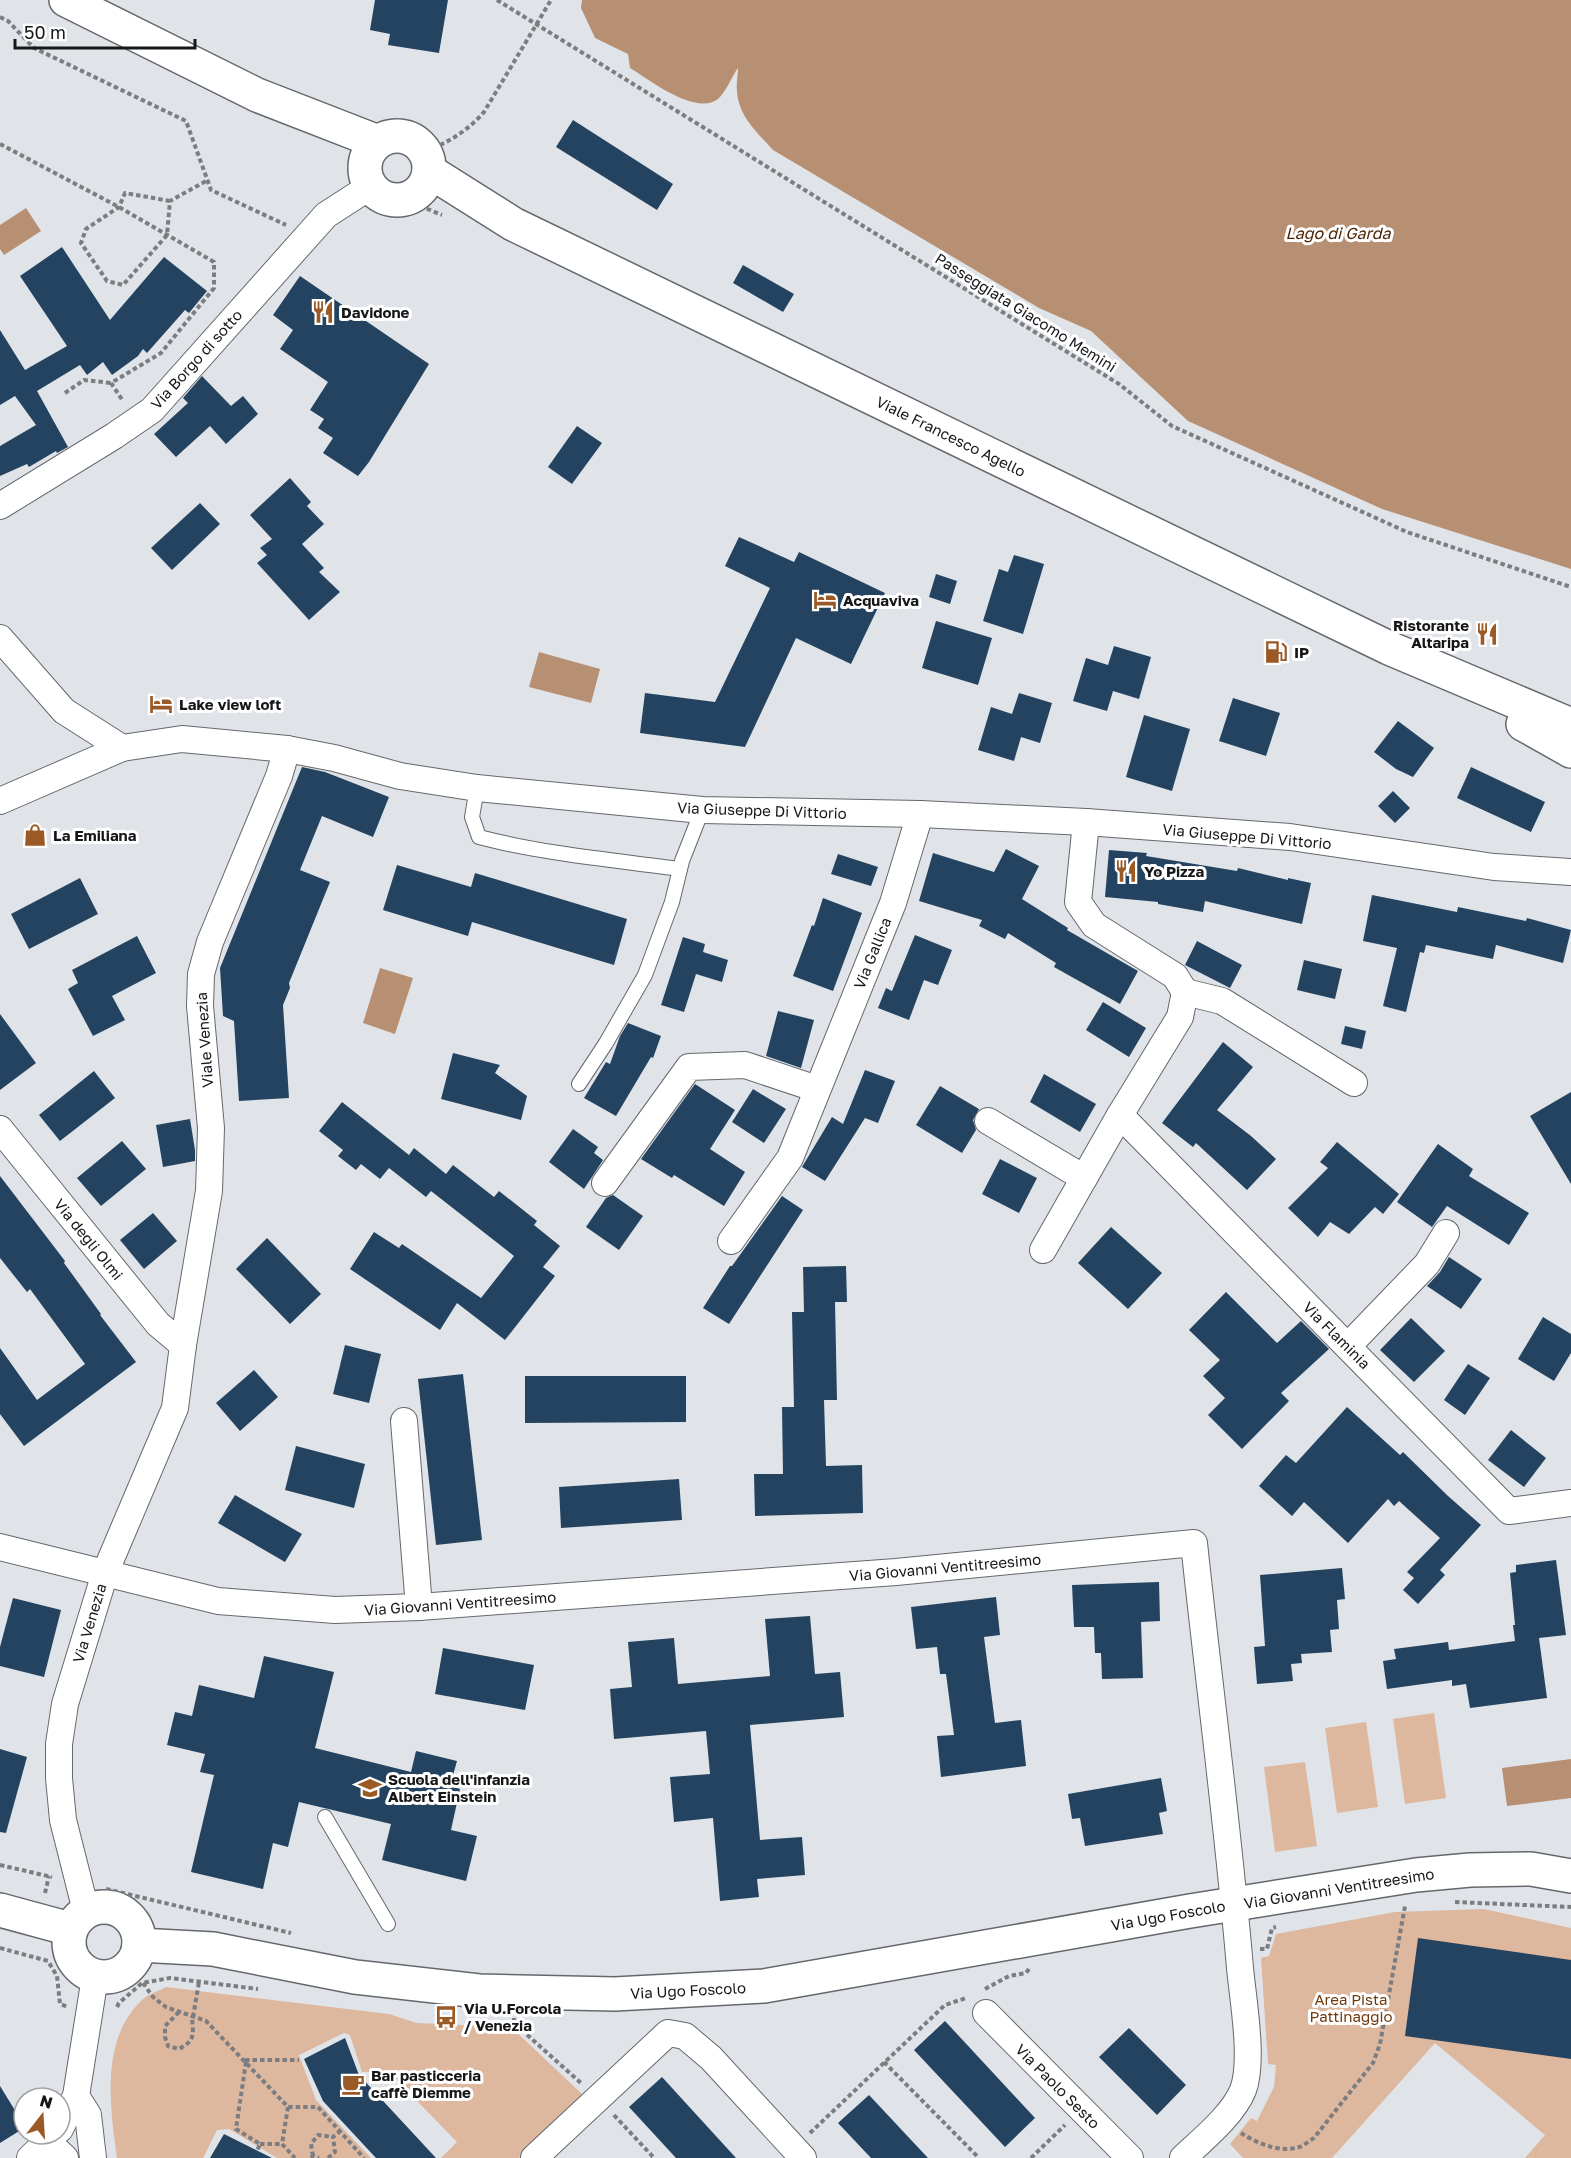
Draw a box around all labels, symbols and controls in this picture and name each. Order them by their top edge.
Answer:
scale bar [15,12,195,50]
text: 50 m [24,21,66,43]
water label: Lago di Garda [1285,223,1392,243]
street label: Passeggiata Giacomo Memini [932,249,1120,375]
restaurant icon: Davidone [310,299,336,325]
place label: Davidone [341,303,410,321]
street label: Via Borgo di sotto [147,305,245,413]
street label: Viale Francesco Agello [873,392,1029,480]
hotel icon: Acquaviva [812,587,838,613]
place label: Acquaviva [843,591,919,609]
place label: Ristorante Altaripa [1393,616,1469,651]
restaurant icon: Ristorante Altaripa [1474,621,1500,647]
fuel station icon: IP [1263,639,1289,665]
place label: IP [1294,643,1309,661]
hotel icon: Lake view loft [148,691,174,717]
place label: Lake view loft [179,695,281,713]
street label: Via Giuseppe Di Vittorio [677,798,847,822]
street label: Via Giuseppe Di Vittorio [1162,820,1332,852]
shop icon: La Emiliana [22,822,48,848]
place label: La Emiliana [53,826,137,844]
restaurant icon: Yo Pizza [1113,858,1139,884]
place label: Yo Pizza [1144,862,1205,880]
street label: Via Gallica [849,915,895,991]
street label: Viale Venezia [192,992,216,1088]
street label: Via degli Olmi [51,1195,127,1283]
street label: Via Flaminia [1300,1298,1374,1372]
street label: Via Giovanni Ventitreesimo [848,1550,1042,1584]
street label: Via Venezia [68,1581,110,1665]
street label: Via Giovanni Ventitreesimo [363,1587,557,1619]
place label: Scuola dell'infanzia Albert Einstein [388,1770,530,1805]
school or university icon: Scuola dell'infanzia Albert Einstein [357,1775,383,1801]
street label: Via Giovanni Ventitreesimo [1243,1864,1435,1912]
street label: Via Ugo Foscolo [1109,1896,1227,1934]
street label: Via Ugo Foscolo [630,1978,746,2002]
park label: Area Pista Pattinaggio [1309,1990,1393,2025]
place label: Via U.Forcola / Venezia [464,1999,562,2034]
bus stop icon: Via U.Forcola / Venezia [433,2004,459,2030]
street label: Via Paolo Sesto [1012,2040,1104,2132]
place label: Bar pasticceria caffè Diemme [371,2066,481,2101]
cafe icon: Bar pasticceria caffè Diemme [340,2071,366,2097]
north arrow [12,2086,72,2146]
text: N [38,2090,55,2113]

